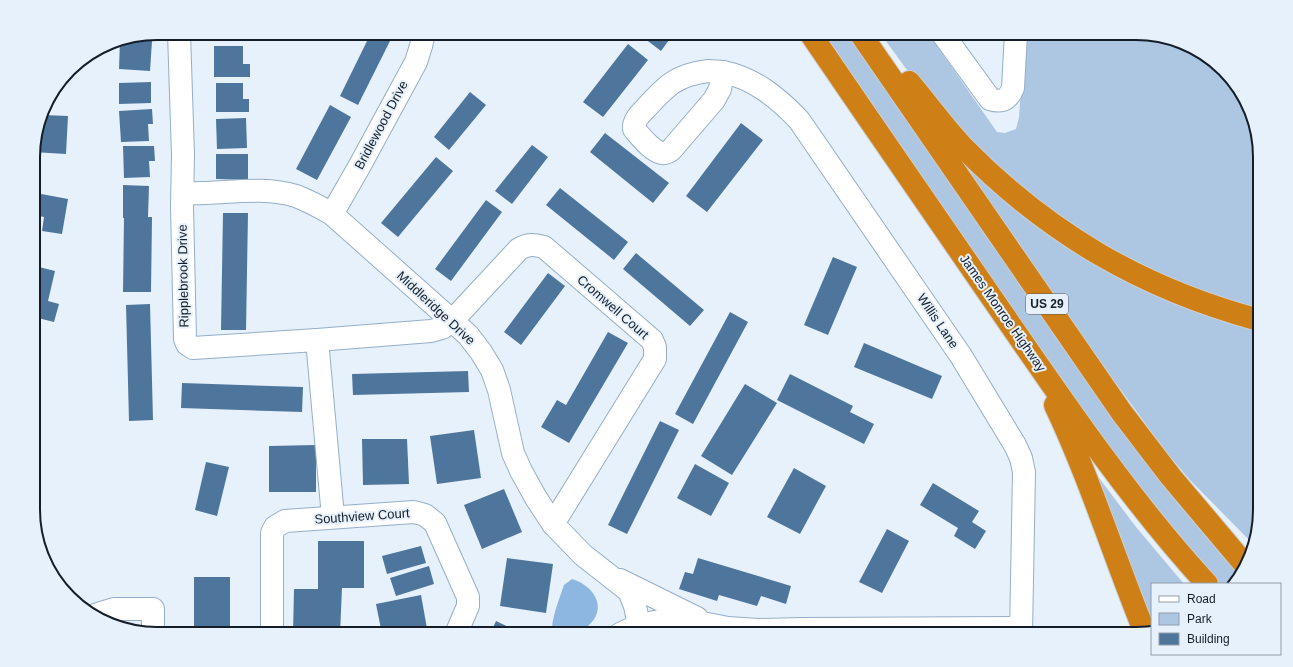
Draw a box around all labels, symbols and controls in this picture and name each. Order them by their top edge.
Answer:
street label: Bridlewood Drive [351,78,411,172]
street label: Ripplebrook Drive [175,224,191,328]
street label: James Monroe Highway [957,252,1049,375]
street label: Middleridge Drive [394,268,478,348]
street label: Cromwell Court [574,272,652,342]
street label: Willis Lane [914,291,962,351]
road number: US 29 [1026,294,1068,314]
street label: Southview Court [314,505,410,527]
legend [1151,583,1281,655]
text: Road [1187,592,1216,606]
text: Park [1187,612,1213,626]
text: Building [1187,632,1230,646]

